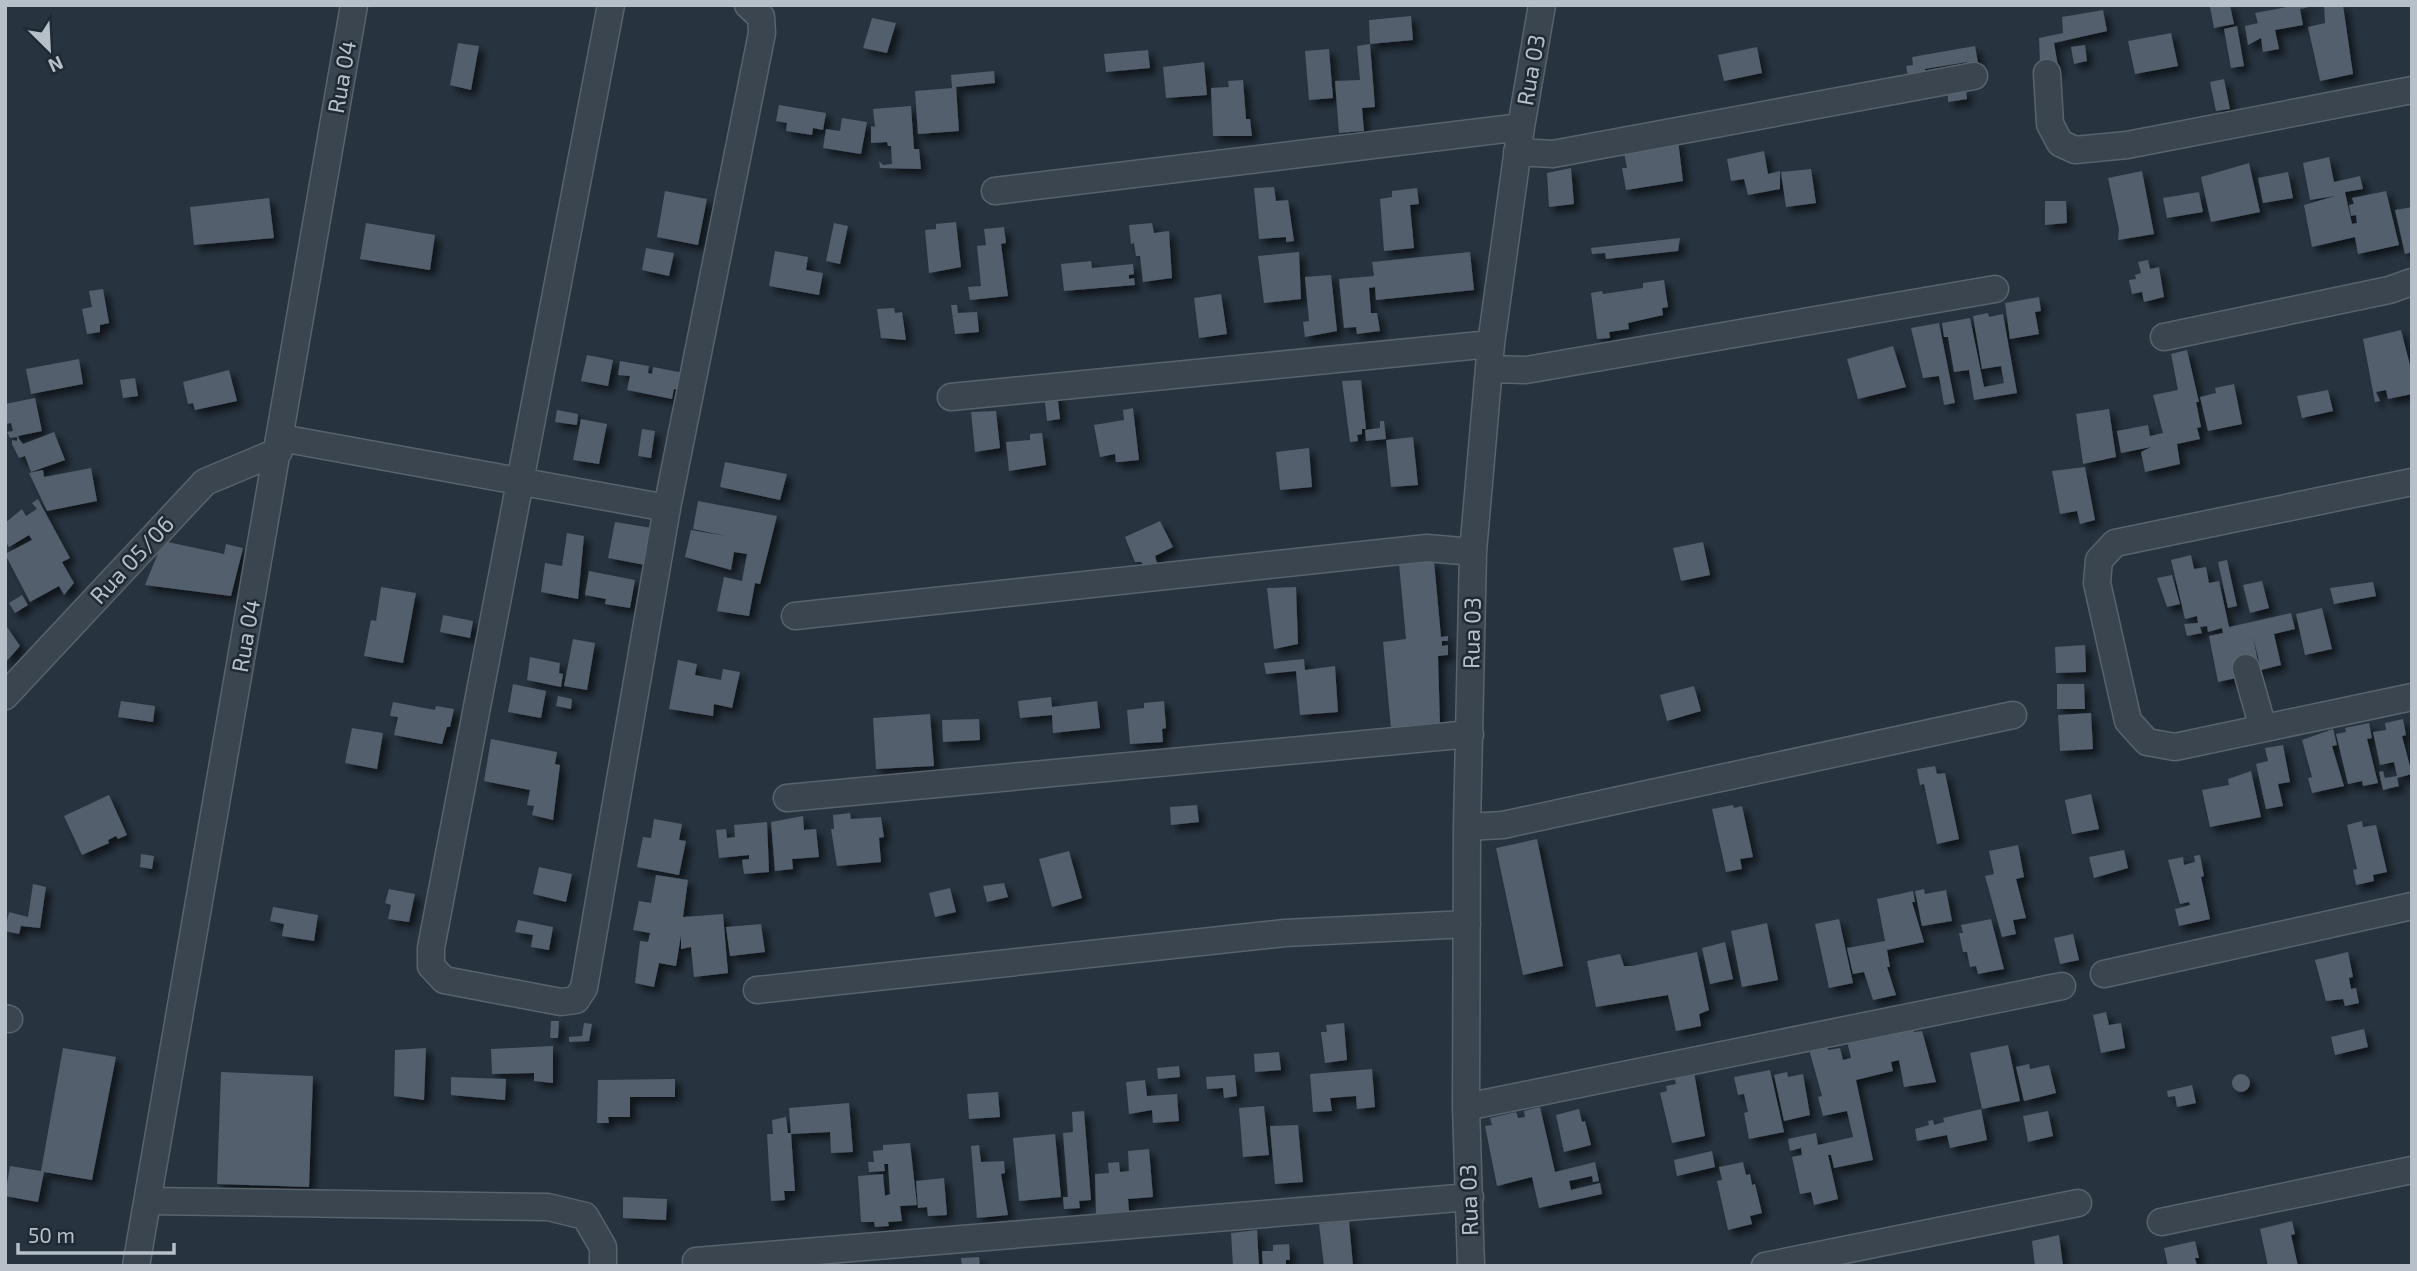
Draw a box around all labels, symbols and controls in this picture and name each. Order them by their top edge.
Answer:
north arrow [14,14,84,84]
street label: Rua 03 [1510,32,1550,108]
street label: Rua 04 [321,38,361,115]
text: N [45,52,67,78]
street label: Rua 05/06 [83,509,179,609]
street label: Rua 04 [225,597,265,674]
street label: Rua 03 [1456,597,1486,669]
street label: Rua 03 [1453,1164,1483,1236]
scale bar [18,1212,173,1256]
text: 50 m [28,1222,75,1247]

